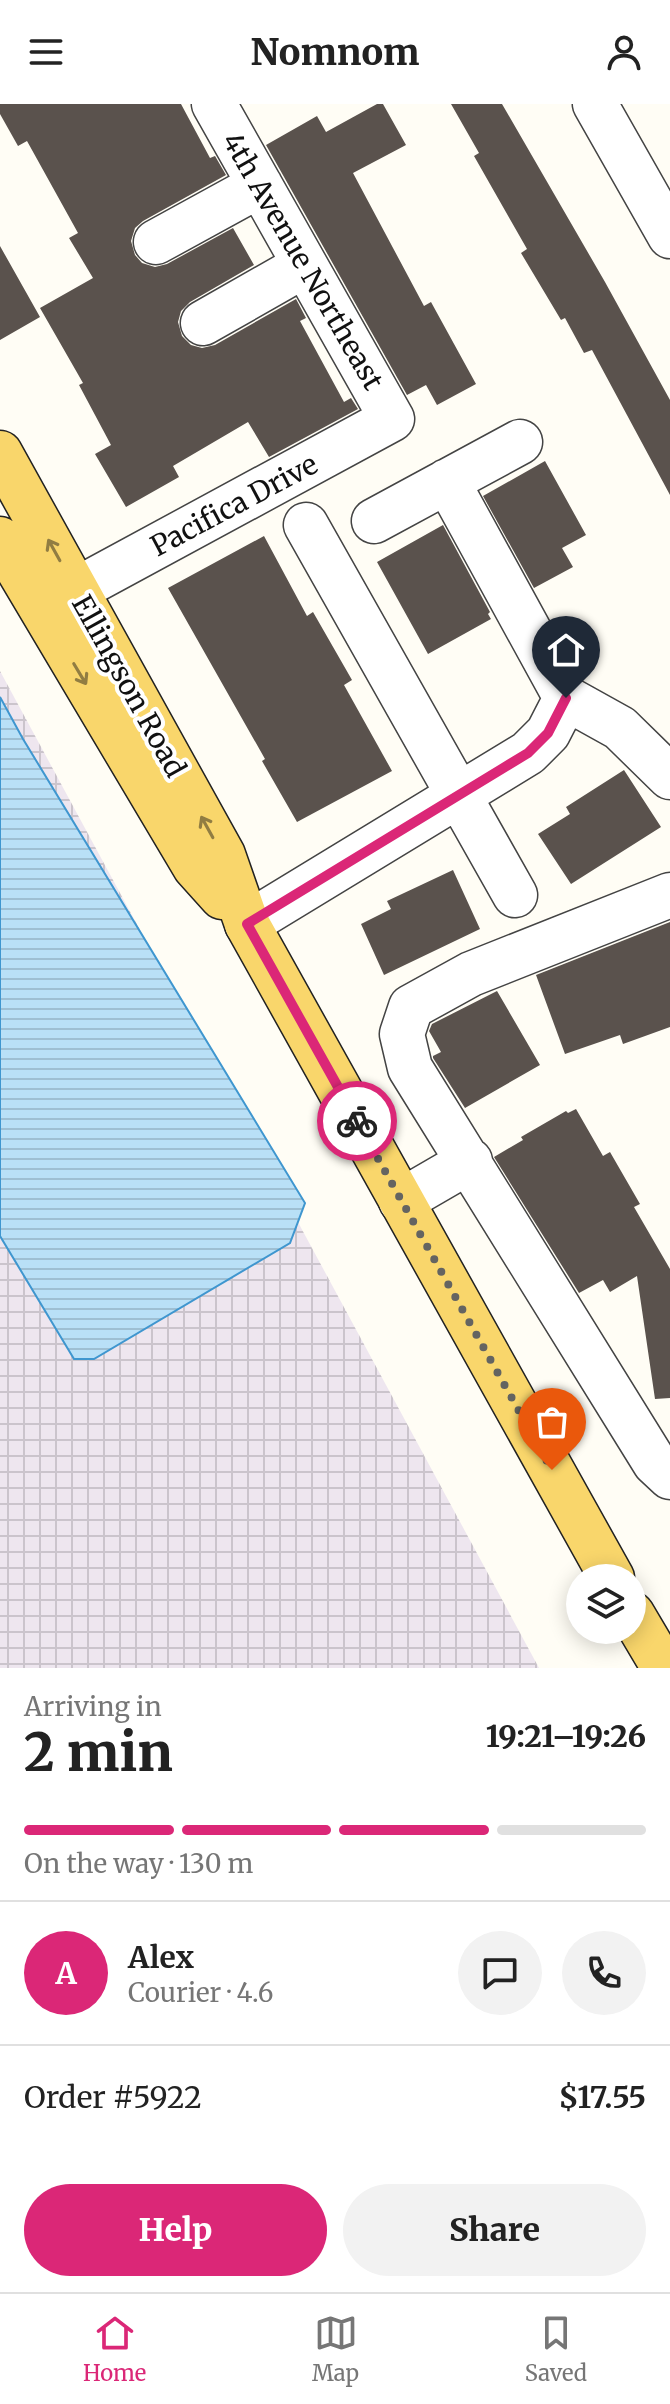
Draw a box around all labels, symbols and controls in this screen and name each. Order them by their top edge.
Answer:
icon: menu [24,30,68,74]
text: Nomnom [251,30,419,75]
icon: person [602,30,646,74]
street label: 4th Avenue Northeast [215,126,391,396]
street label: Pacifica Drive [144,446,324,564]
one-way arrow [46,539,61,563]
street label: Ellingson Road [64,589,194,784]
pin [532,616,600,698]
icon: home [544,628,588,672]
one-way arrow [72,662,88,685]
one-way arrow [199,815,214,839]
courier [317,1081,397,1161]
icon: bike [335,1099,379,1143]
pin [518,1388,586,1470]
icon: bag [530,1400,574,1444]
map controls [566,1564,646,1644]
button: layers [566,1564,646,1644]
text: Arriving in [24,1690,162,1723]
text: 19:21–19:26 [486,1717,646,1755]
text: 2 min [24,1720,173,1785]
text: On the way · 130 m [24,1847,253,1880]
button: chat [458,1931,542,2015]
button: phone [562,1931,646,2015]
text: Alex [128,1938,194,1976]
text: A [55,1954,77,1992]
text: Courier · 4.6 [128,1976,274,2009]
text: Order #5922 [24,2078,202,2116]
text: $17.55 [559,2078,646,2116]
button: Help [24,2184,327,2276]
button: Share [343,2184,646,2276]
tab: Home [83,2311,146,2387]
tab: Map [312,2311,359,2387]
tab: Saved [525,2311,587,2387]

